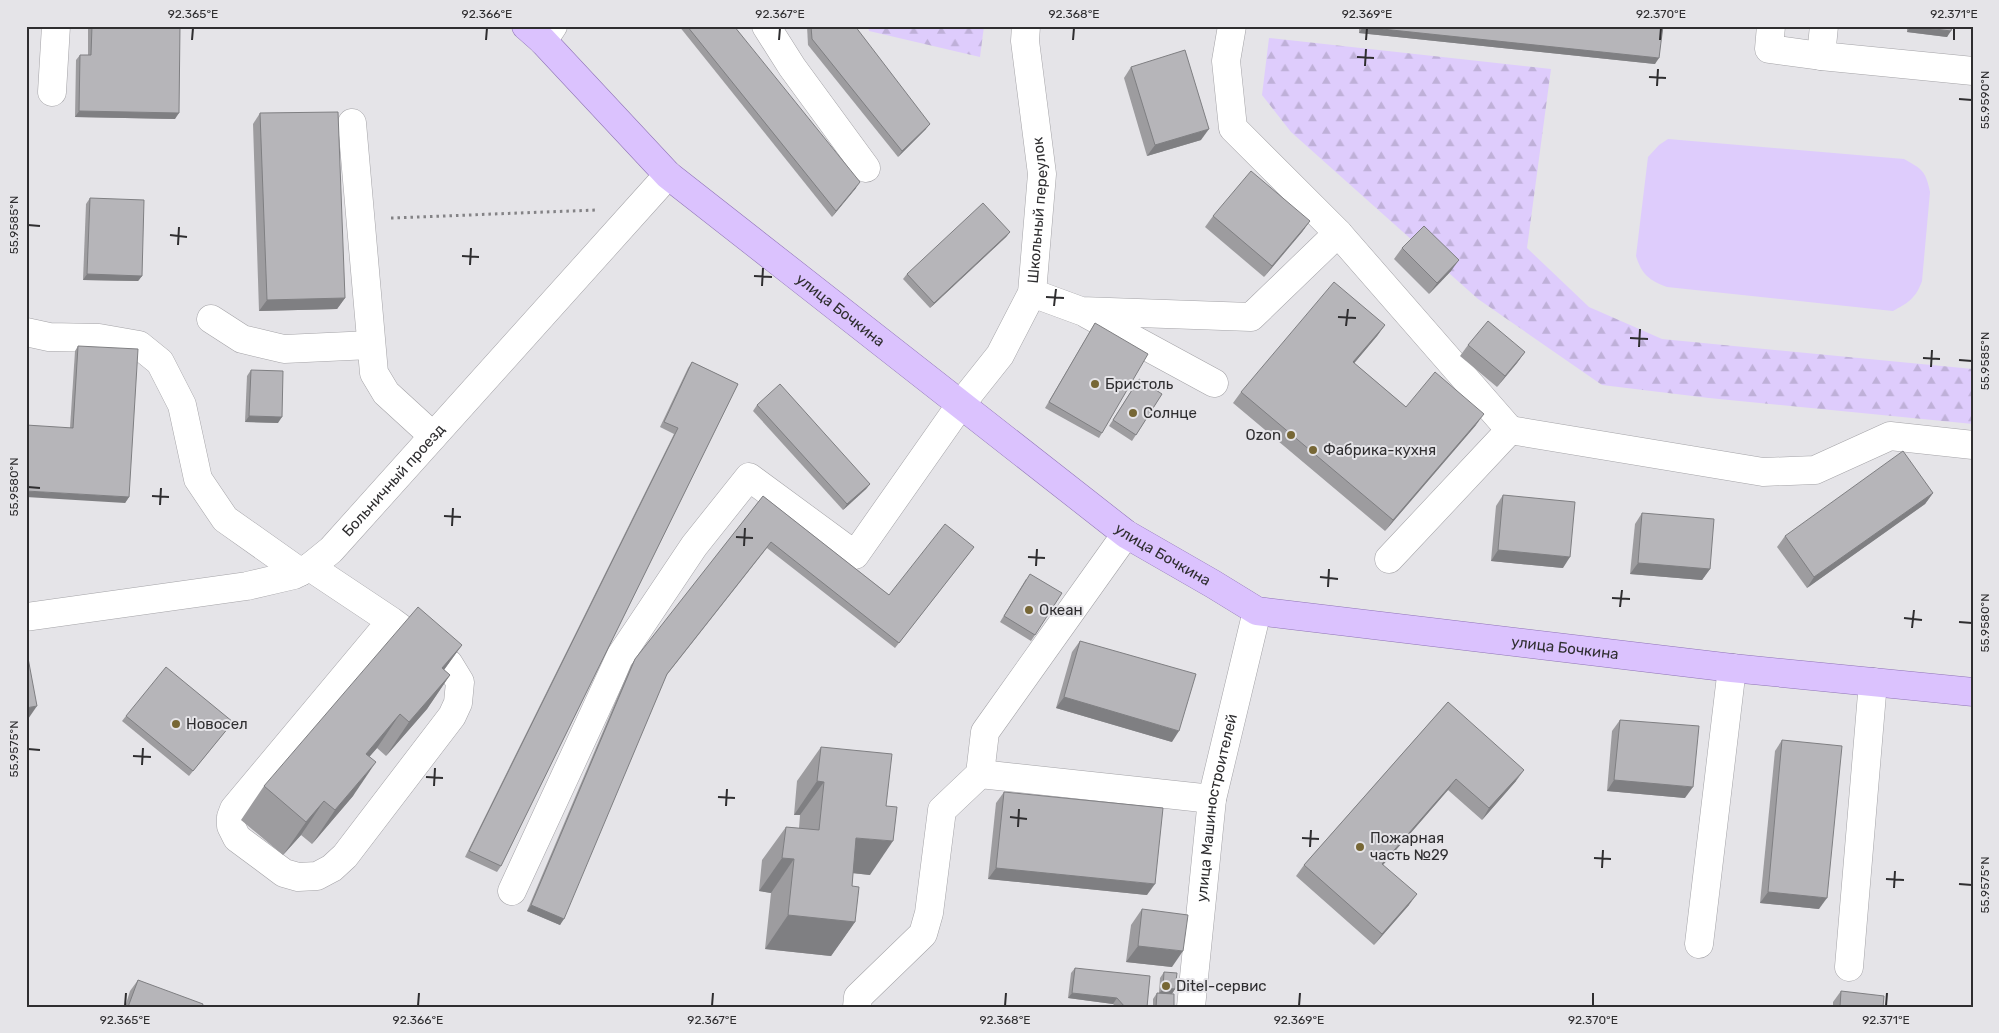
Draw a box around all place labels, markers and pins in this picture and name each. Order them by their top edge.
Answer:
place label: Бристоль [1105,375,1174,393]
marker: Бристоль [1089,378,1101,390]
place label: Солнце [1143,404,1197,422]
marker: Солнце [1127,407,1139,419]
place label: Ozon [1246,426,1281,444]
marker: Ozon [1285,429,1297,441]
place label: Фабрика-кухня [1323,441,1436,459]
marker: Фабрика-кухня [1307,444,1319,456]
place label: Океан [1039,601,1083,619]
marker: Океан [1023,604,1035,616]
place label: Новосел [186,715,248,733]
marker: Новосел [170,718,182,730]
place label: Пожарная часть №29 [1370,829,1449,864]
marker: Пожарная часть №29 [1354,841,1366,853]
place label: Ditel-сервис [1176,977,1267,995]
marker: Ditel-сервис [1160,980,1172,992]

